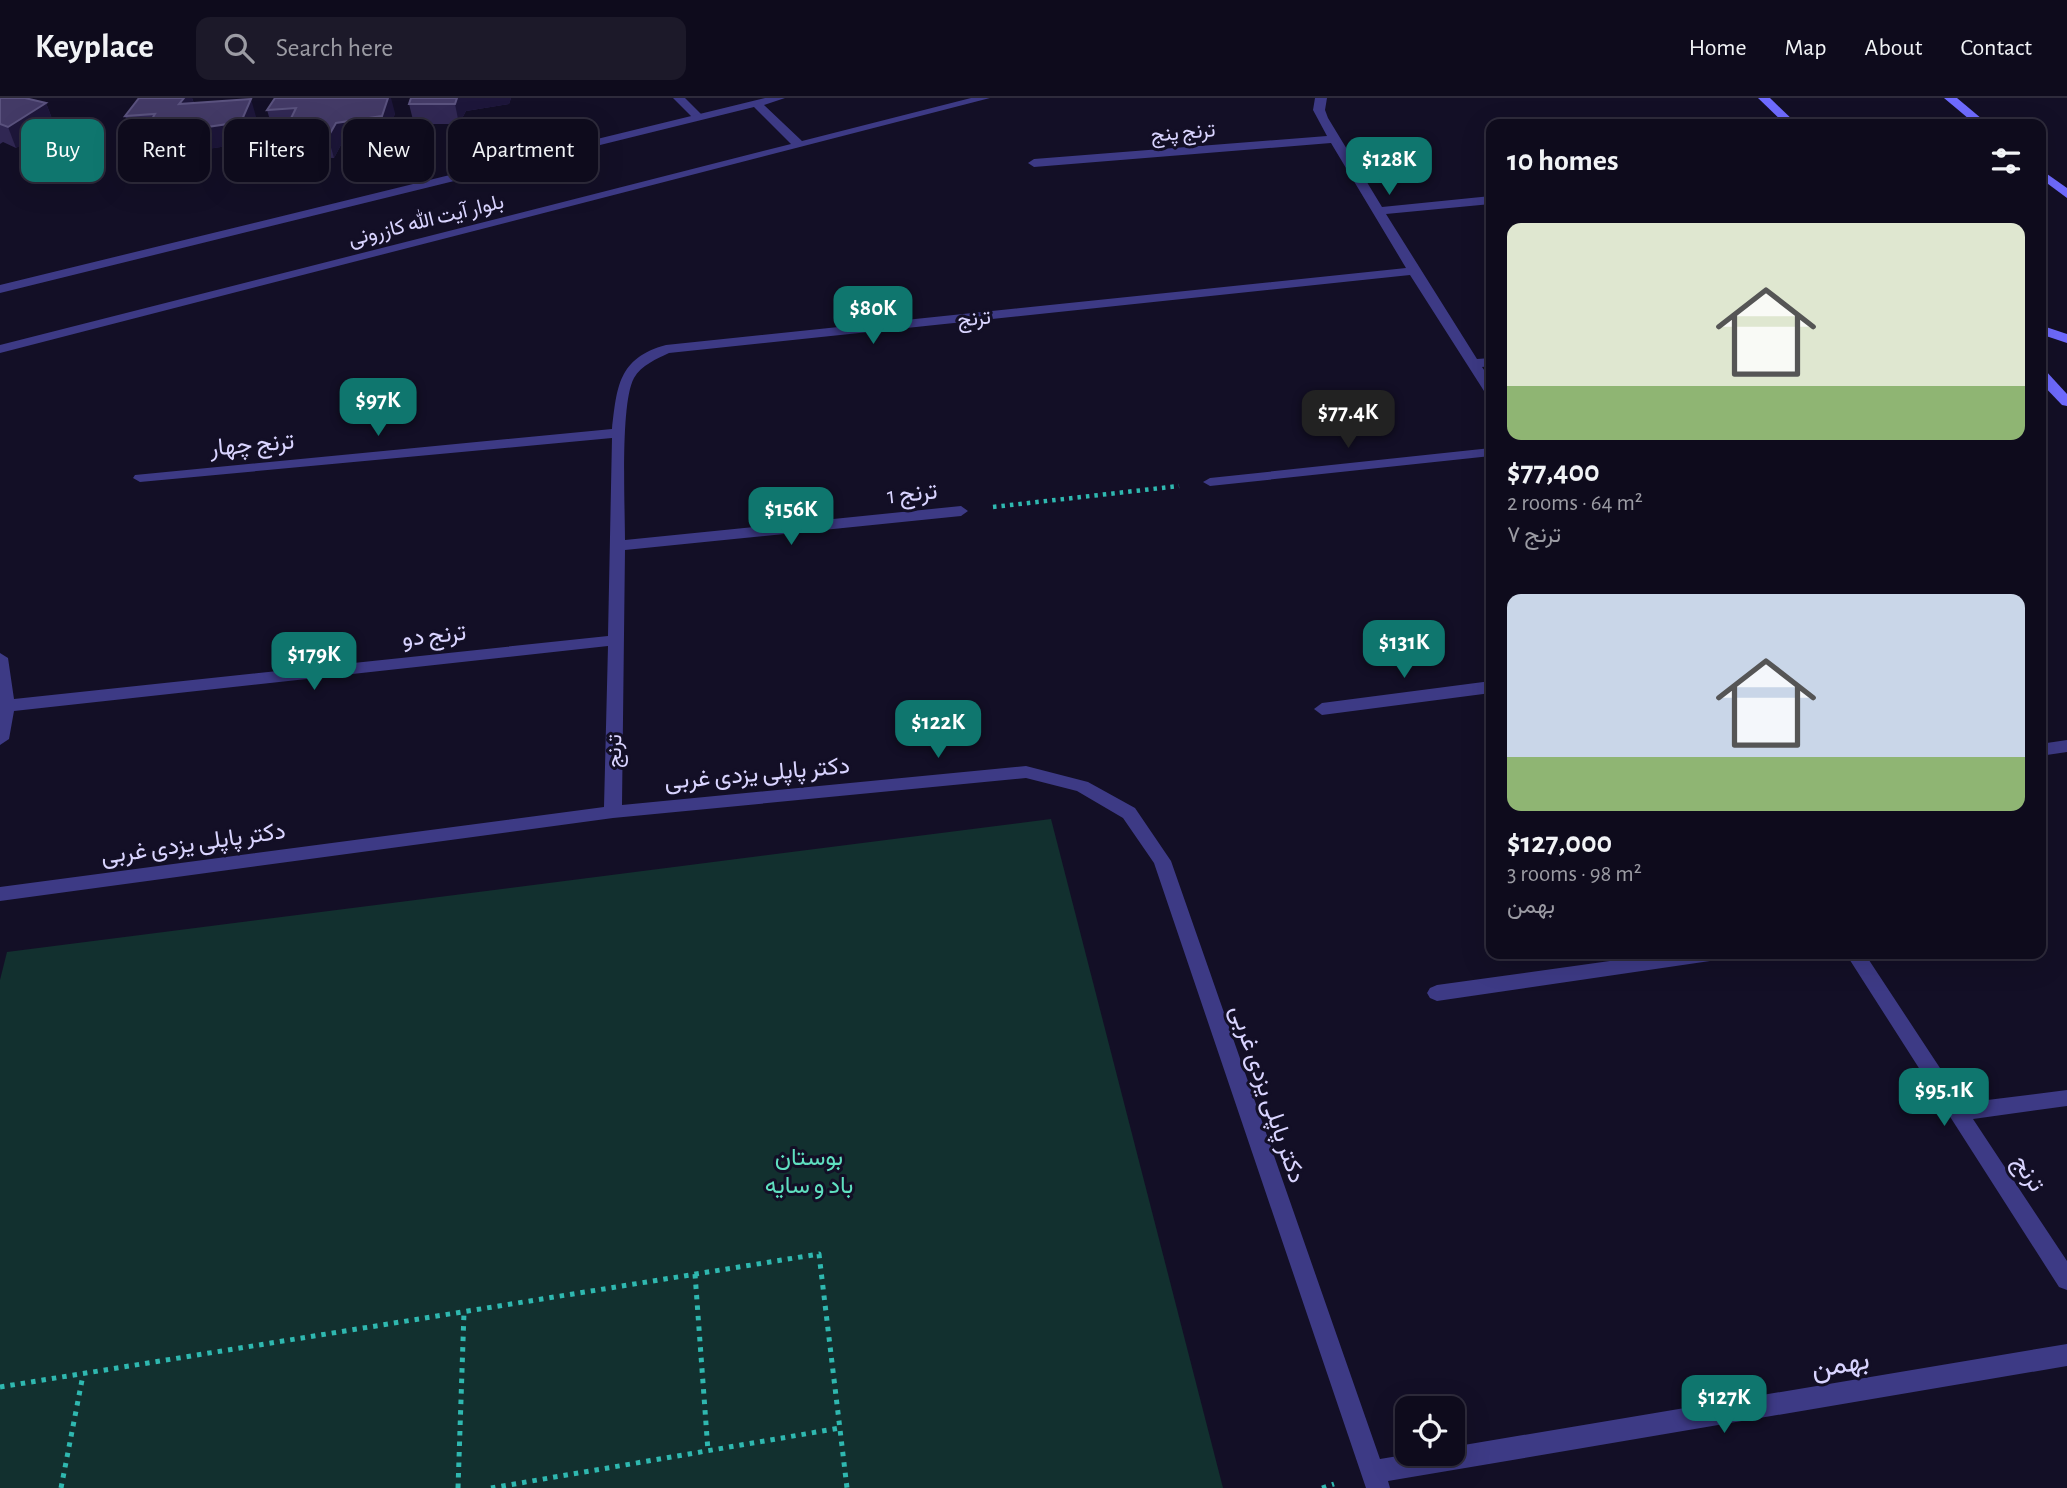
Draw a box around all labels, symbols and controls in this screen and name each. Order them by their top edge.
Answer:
search box [196,17,686,80]
icon: search [220,29,258,67]
text: Keyplace [35,31,154,64]
text: Search here [276,35,393,61]
text: Home [1689,36,1747,60]
text: Map [1785,36,1827,60]
text: About [1865,36,1922,60]
text: Contact [1960,36,2032,60]
chip: Buy [21,119,104,182]
chip: Rent [118,119,210,182]
chip: Filters [224,119,329,182]
chip: New [343,119,434,182]
chip: Apartment [448,119,598,182]
street label: ترنج پنج [1150,119,1217,149]
pin: $128K [1340,138,1438,197]
icon: filters [1987,142,2025,180]
text: 10 homes [1507,146,1618,176]
text: $128K [1362,148,1416,171]
street label: بلوار آیت الله کازرونی [345,188,507,252]
icon: home [1703,269,1829,395]
pin: $80K [832,286,914,346]
text: $80K [849,297,897,320]
street label: ترنج [956,306,992,334]
pin: $97K [337,378,419,438]
text: $97K [356,389,400,412]
pin: $77.4K [1291,390,1405,450]
text: $77.4K [1318,401,1378,424]
street label: ترنج چهار [208,429,296,465]
text: $77,400 [1507,457,1600,487]
street label: ترنج 1 [886,479,939,513]
pin: $156K [742,488,840,547]
text: 2 rooms · 64 m² [1507,492,1643,515]
text: $156K [764,498,818,521]
text: ترنج ۷ [1507,524,1561,547]
pin: $131K [1355,620,1453,680]
street label: ترنج دو [401,621,468,655]
text: $131K [1379,631,1429,654]
pin: $179K [265,632,363,692]
icon: home [1703,640,1829,766]
text: $179K [287,643,341,666]
pin: $122K [889,700,987,760]
text: $122K [911,711,965,734]
street label: ترنج [604,734,628,768]
street label: دکتر پاپلی یزدی غربی [663,754,851,797]
street label: دکتر پاپلی یزدی غربی [99,819,287,872]
text: $127,000 [1507,828,1612,858]
text: 3 rooms · 98 m² [1507,863,1642,886]
text: بهمن [1507,895,1555,918]
street label: دکتر پاپلی یزدی غربی [1223,1002,1309,1187]
pin: $95.1K [1887,1068,2001,1128]
text: $95.1K [1915,1079,1973,1102]
park label: بوستان باد و سایه [765,1146,853,1200]
street label: ترنج [2004,1151,2049,1198]
street label: بهمن [1809,1346,1872,1386]
pin: $127K [1675,1376,1773,1435]
text: $127K [1698,1386,1750,1409]
map controls [1395,1396,1465,1466]
button: locate [1395,1396,1465,1466]

